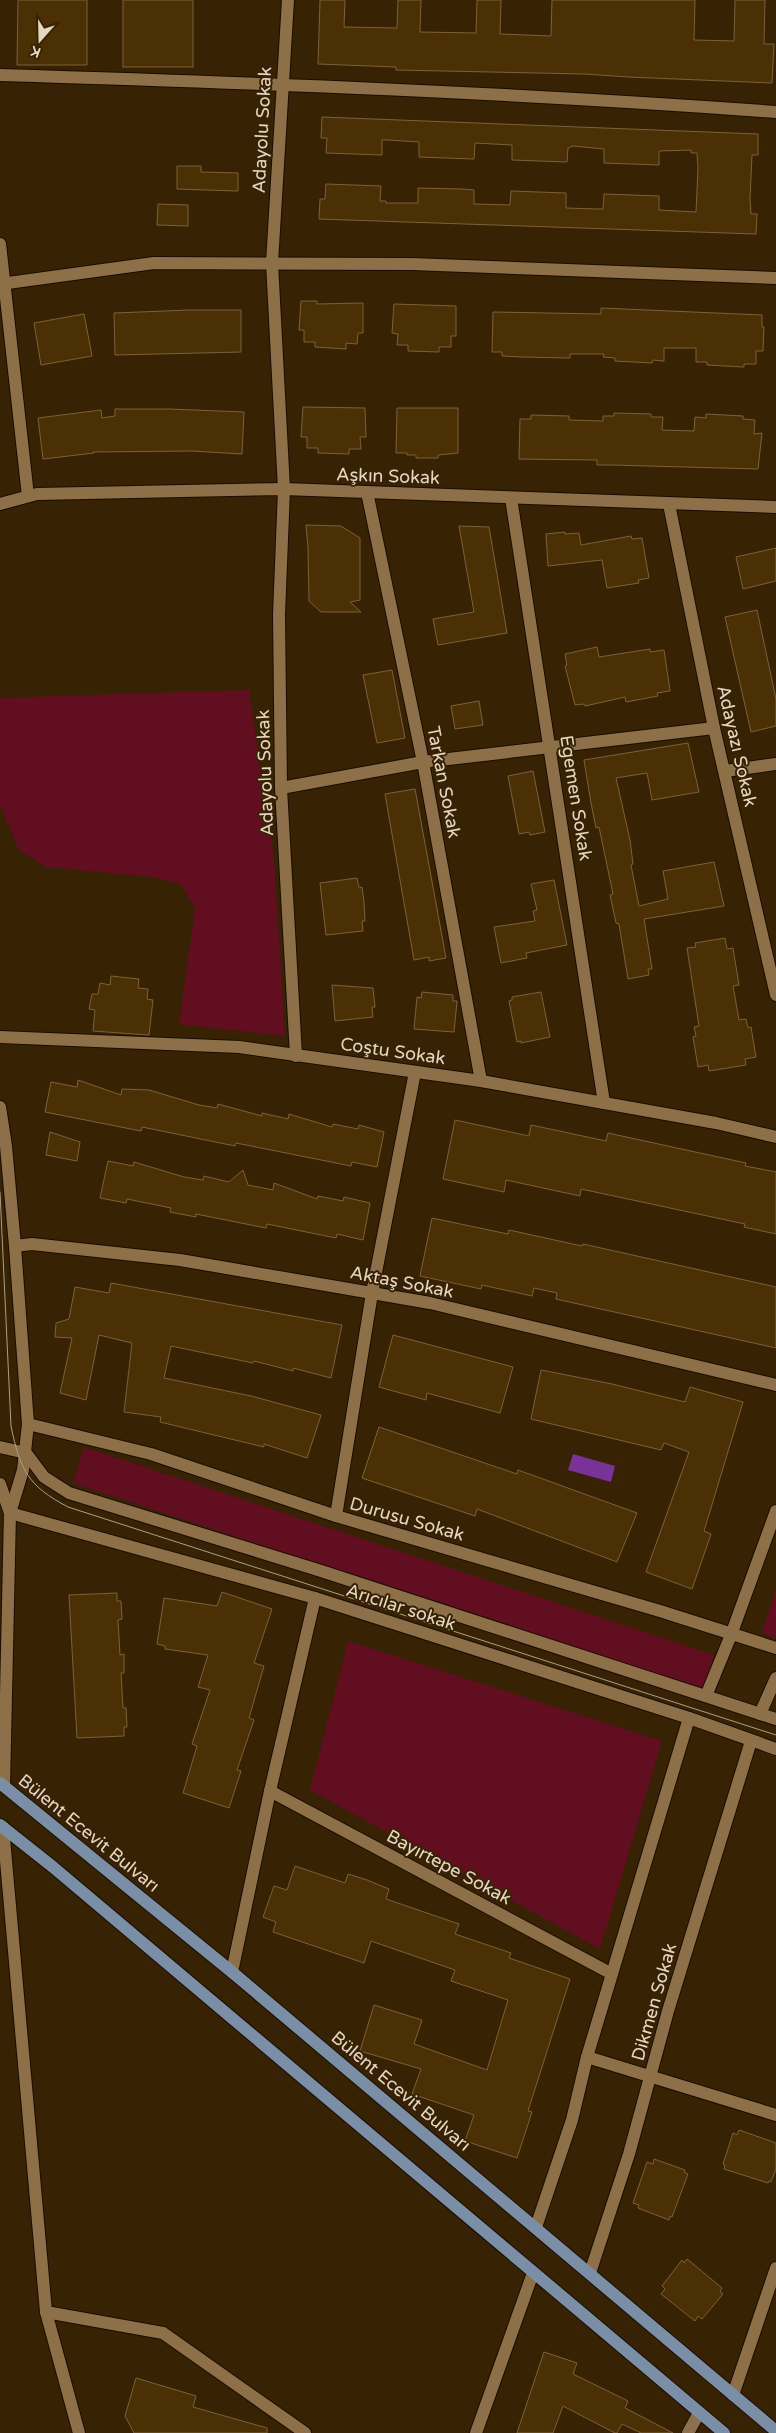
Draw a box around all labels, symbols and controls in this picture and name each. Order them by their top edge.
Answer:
north arrow [15,15,65,65]
text: K [28,42,43,61]
street label: Adayolu Sokak [248,66,276,194]
street label: Aşkın Sokak [336,463,440,489]
street label: Adayazı Sokak [712,683,762,809]
street label: Adayolu Sokak [252,709,278,837]
street label: Tarkan Sokak [422,724,466,840]
street label: Egemen Sokak [555,734,597,862]
street label: Coştu Sokak [339,1033,447,1069]
street label: Aktaş Sokak [348,1261,456,1303]
street label: Durusu Sokak [347,1492,467,1546]
street label: Arıcılar sokak [343,1579,459,1635]
street label: Bülent Ecevit Bulvarı [14,1769,164,1897]
street label: Bayırtepe Sokak [383,1825,515,1909]
street label: Dikmen Sokak [627,1940,681,2063]
street label: Bülent Ecevit Bulvarı [327,2026,475,2156]

